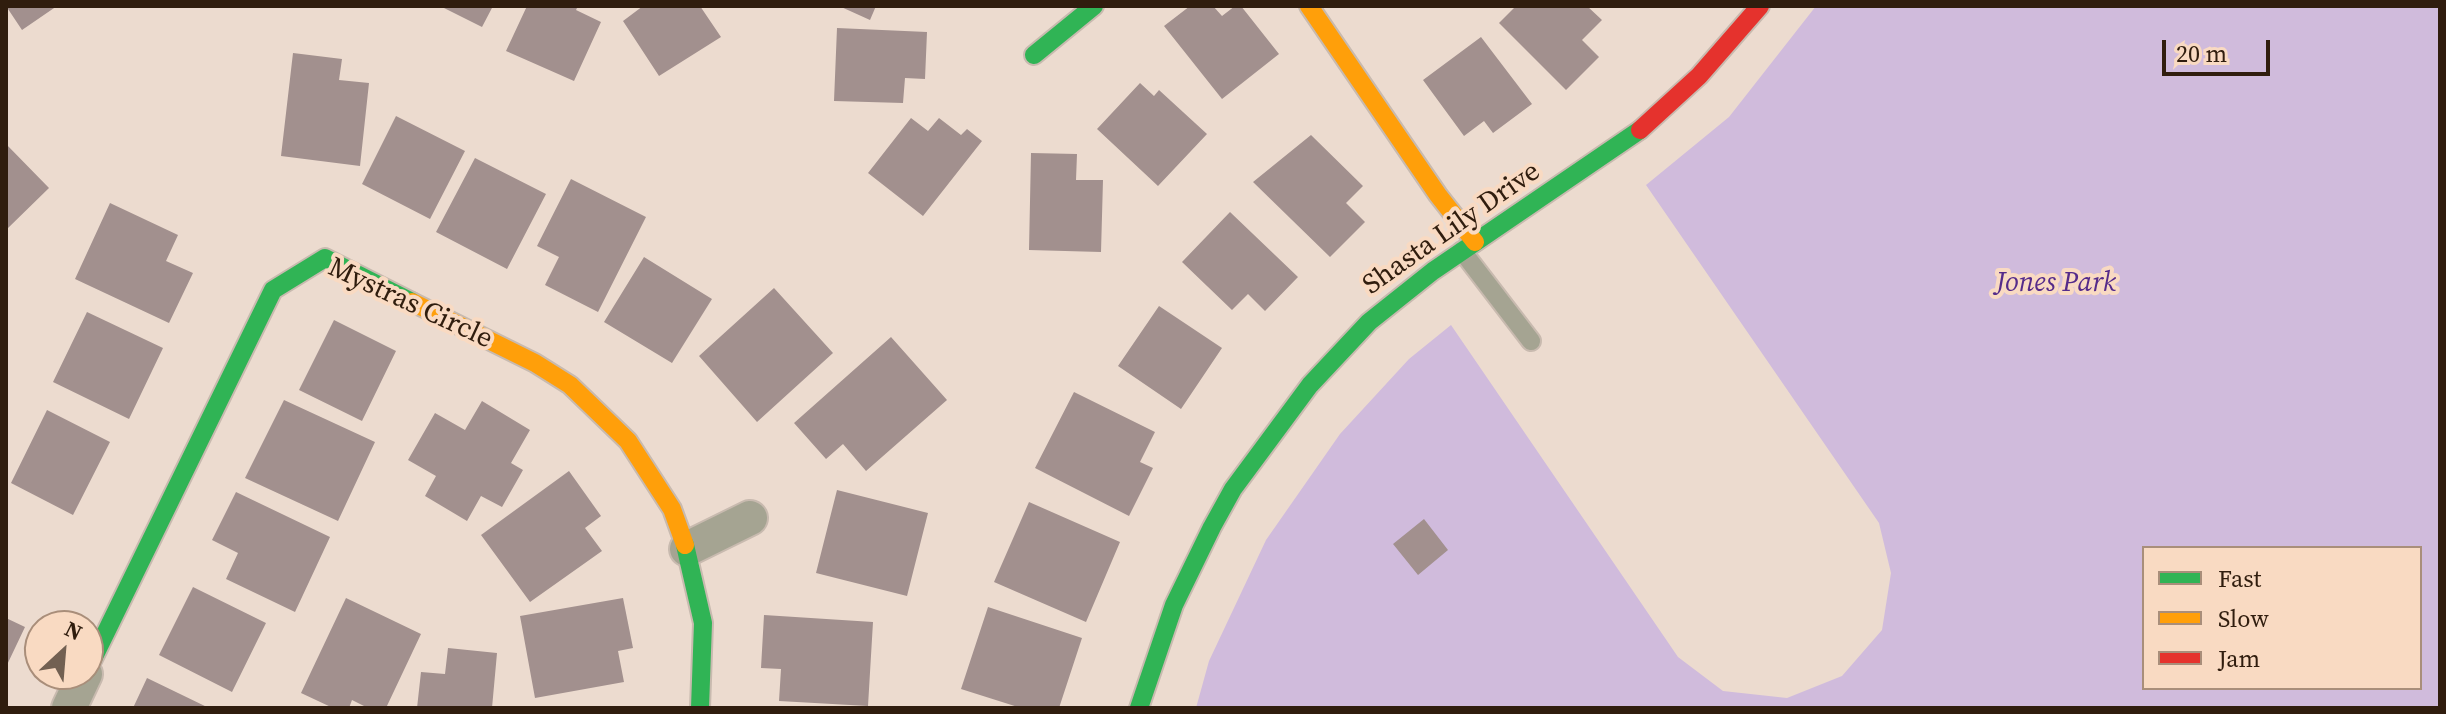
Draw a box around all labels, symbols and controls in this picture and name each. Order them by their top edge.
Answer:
scale bar [2166,24,2274,74]
text: 20 m [2176,37,2227,70]
street label: Shasta Lily Drive [1357,155,1547,303]
street label: Mystras Circle [322,251,498,357]
park label: Jones Park [1996,267,2116,301]
legend [2142,546,2422,690]
text: Fast [2218,562,2261,595]
text: Slow [2218,602,2269,635]
north arrow [24,610,104,690]
text: N [60,613,87,647]
text: Jam [2218,642,2260,675]

